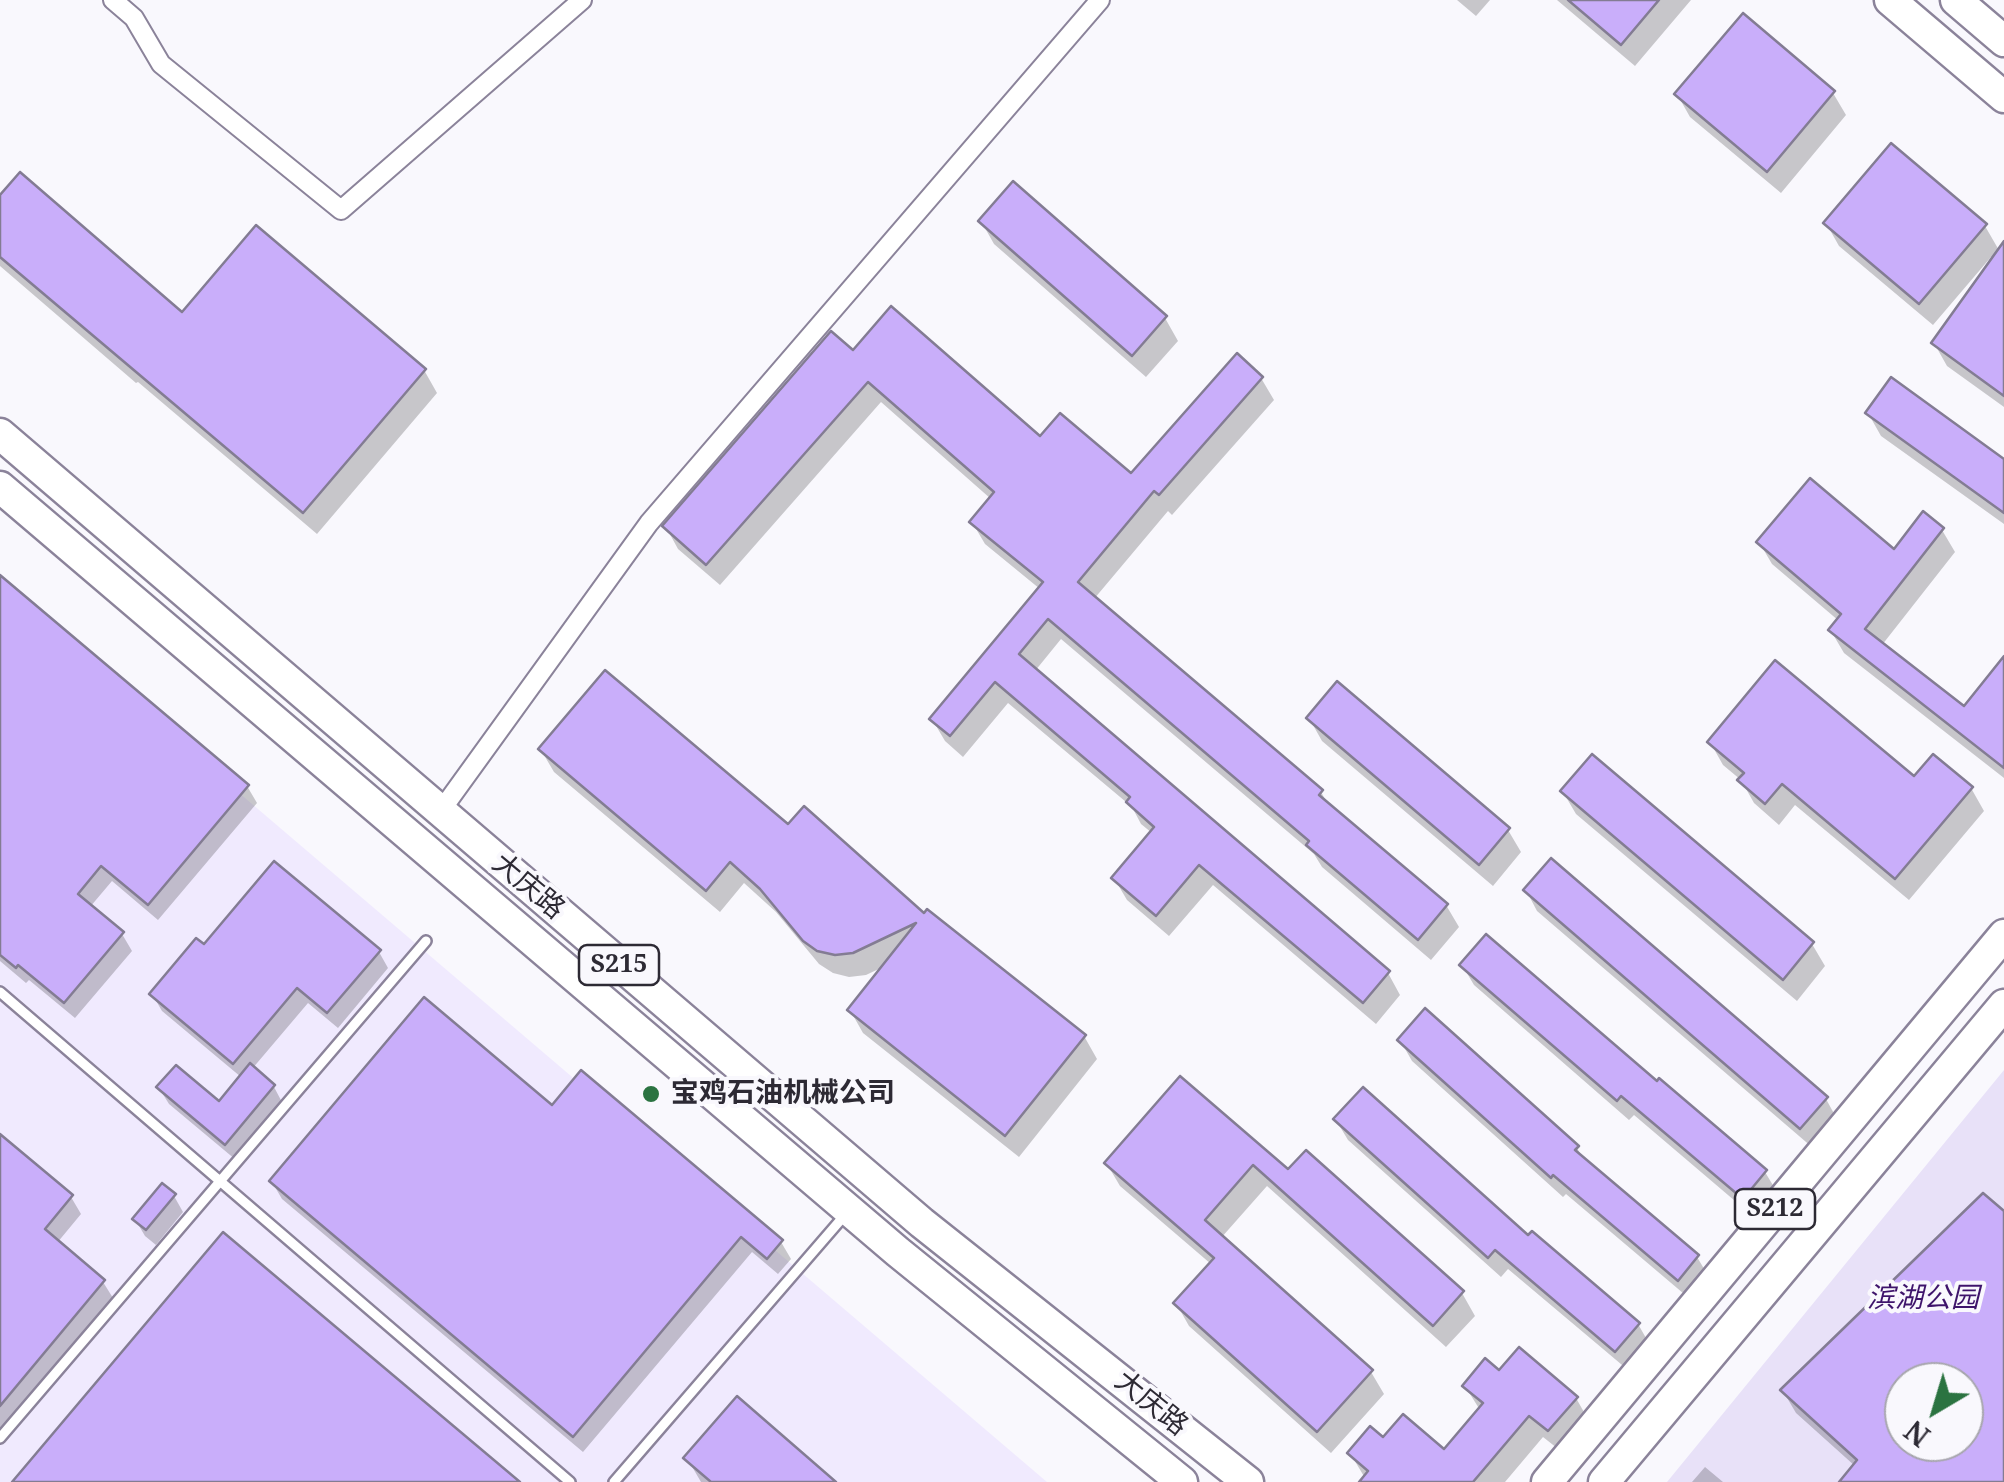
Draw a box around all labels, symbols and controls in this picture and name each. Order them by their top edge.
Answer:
street label: 大庆路 [485,847,571,927]
road number: S215 [579,945,659,985]
place label: 宝鸡石油机械公司 [671,1077,895,1111]
marker: 宝鸡石油机械公司 [640,1083,662,1105]
road number: S212 [1735,1189,1815,1229]
park label: 滨湖公园 [1867,1282,1979,1316]
north arrow [1884,1362,1984,1462]
street label: 大庆路 [1108,1365,1194,1443]
text: N [1896,1412,1937,1456]

